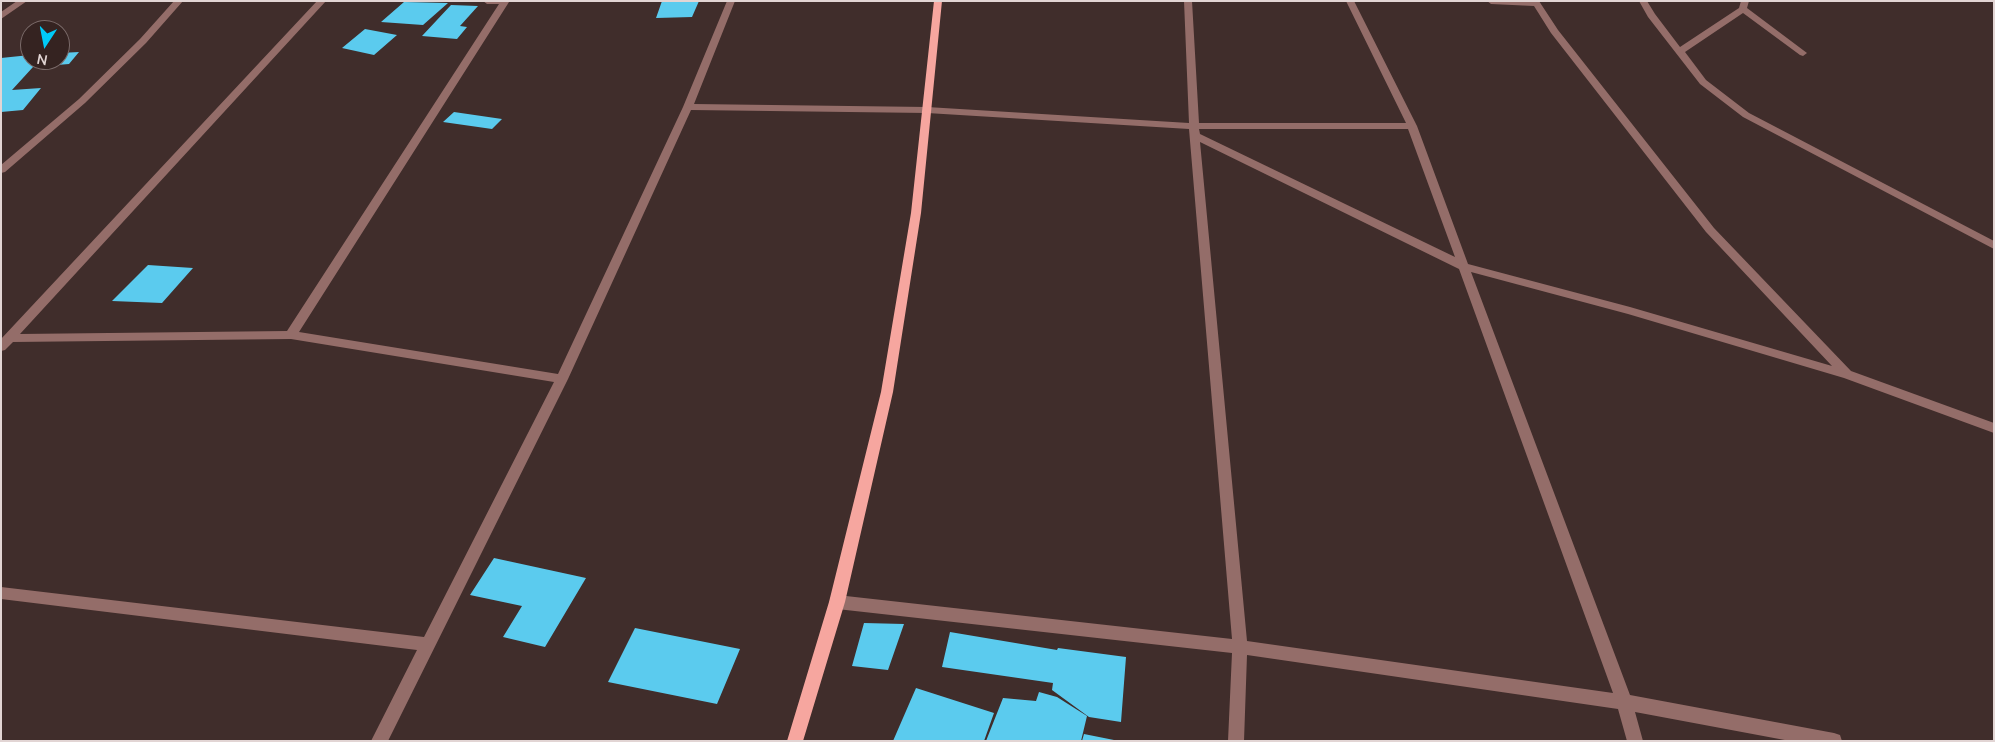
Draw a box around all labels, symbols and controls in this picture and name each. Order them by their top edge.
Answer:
north arrow [20,20,70,70]
text: N [35,49,49,70]

